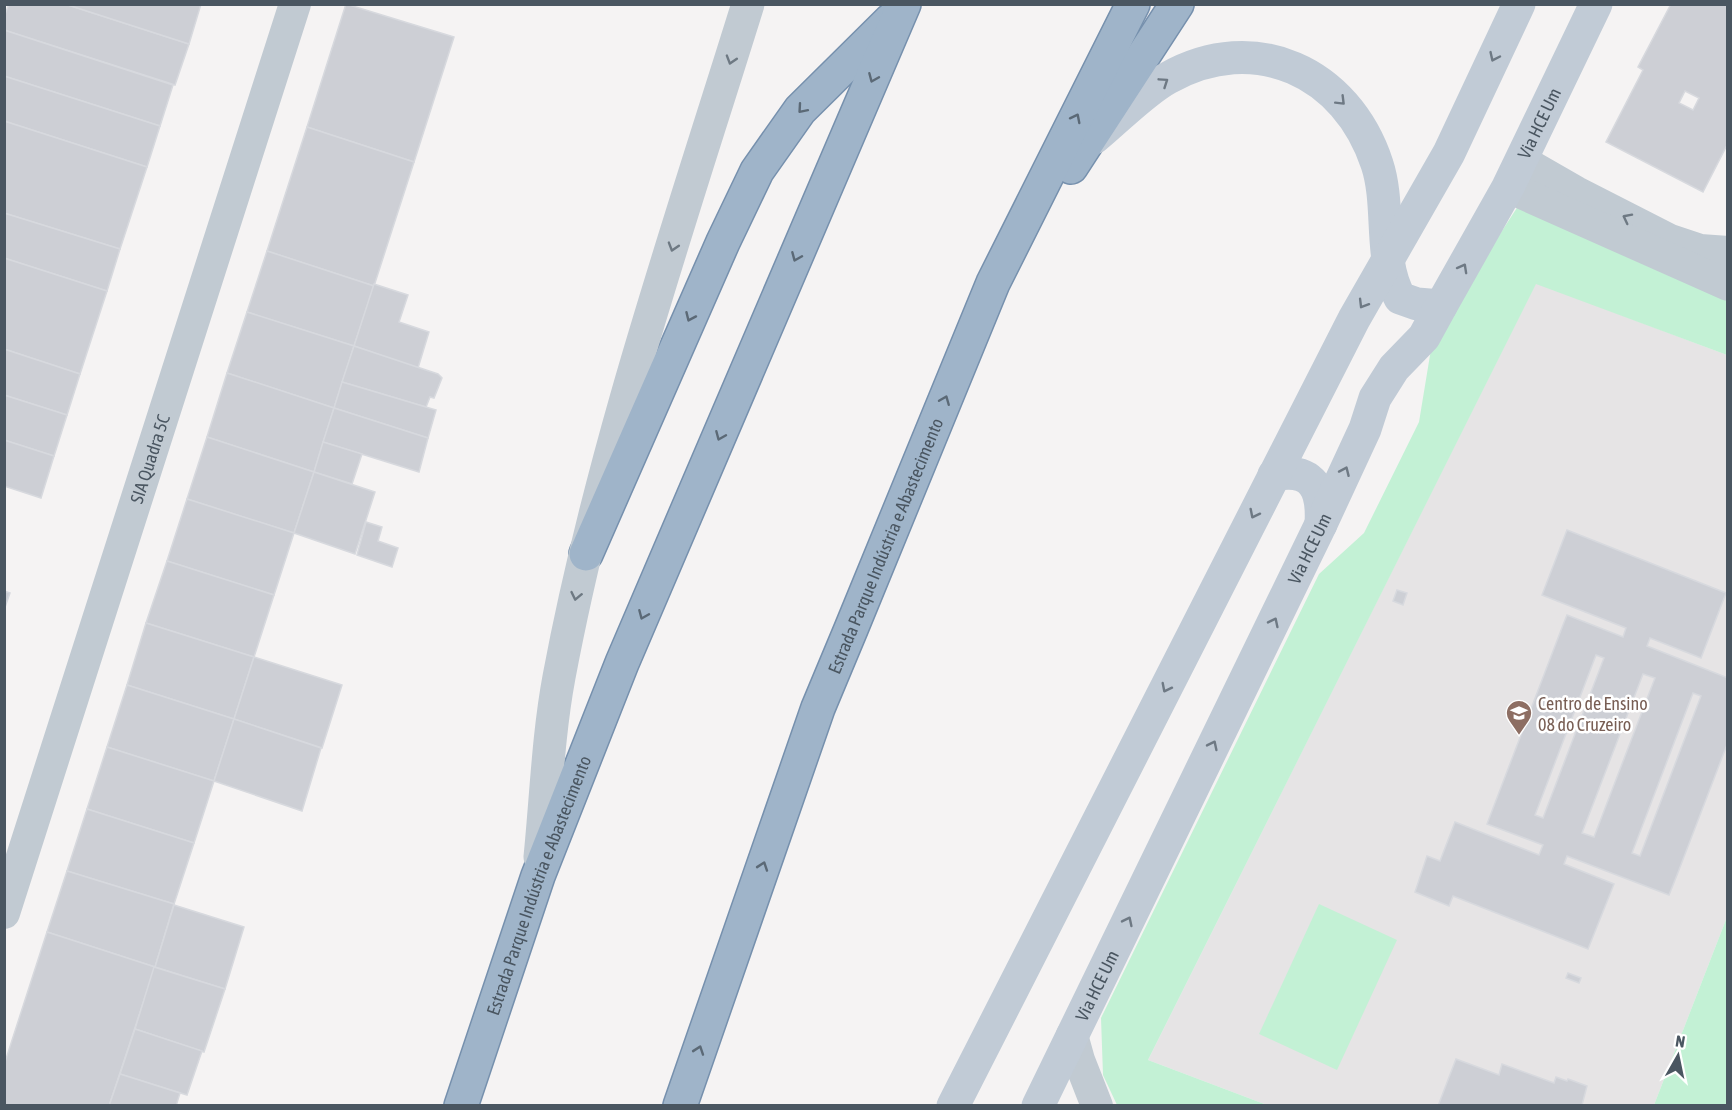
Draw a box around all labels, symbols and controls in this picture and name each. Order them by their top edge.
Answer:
one-way arrow [1490,51,1502,62]
one-way arrow [726,54,738,65]
one-way arrow [868,71,880,82]
one-way arrow [1158,77,1168,89]
street label: Via HCE Um [1513,84,1565,162]
one-way arrow [1333,94,1344,105]
one-way arrow [798,103,809,113]
one-way arrow [1069,113,1080,124]
one-way arrow [1623,214,1634,225]
one-way arrow [668,241,680,252]
one-way arrow [792,250,804,261]
one-way arrow [1456,264,1467,274]
one-way arrow [1359,298,1371,308]
one-way arrow [685,310,697,321]
one-way arrow [938,395,950,406]
street label: SIA Quadra 5C [125,412,173,506]
street label: Estrada Parque Indústria e Abastecimento [823,415,947,677]
one-way arrow [715,430,727,441]
one-way arrow [1338,466,1350,477]
one-way arrow [1250,507,1261,518]
street label: Via HCE Um [1283,510,1335,587]
one-way arrow [571,591,584,601]
one-way arrow [638,609,650,620]
one-way arrow [1266,617,1278,628]
one-way arrow [1161,681,1173,692]
place label: Centro de Ensino 08 do Cruzeiro [1538,693,1648,735]
school or university icon: Centro de Ensino 08 do Cruzeiro [1504,698,1534,736]
one-way arrow [1206,741,1218,752]
street label: Estrada Parque Indústria e Abastecimento [482,752,595,1018]
one-way arrow [756,861,769,872]
one-way arrow [1120,916,1132,927]
street label: Via HCE Um [1071,947,1123,1024]
north arrow [1648,1026,1708,1086]
text: N [1674,1032,1686,1051]
one-way arrow [692,1045,705,1056]

